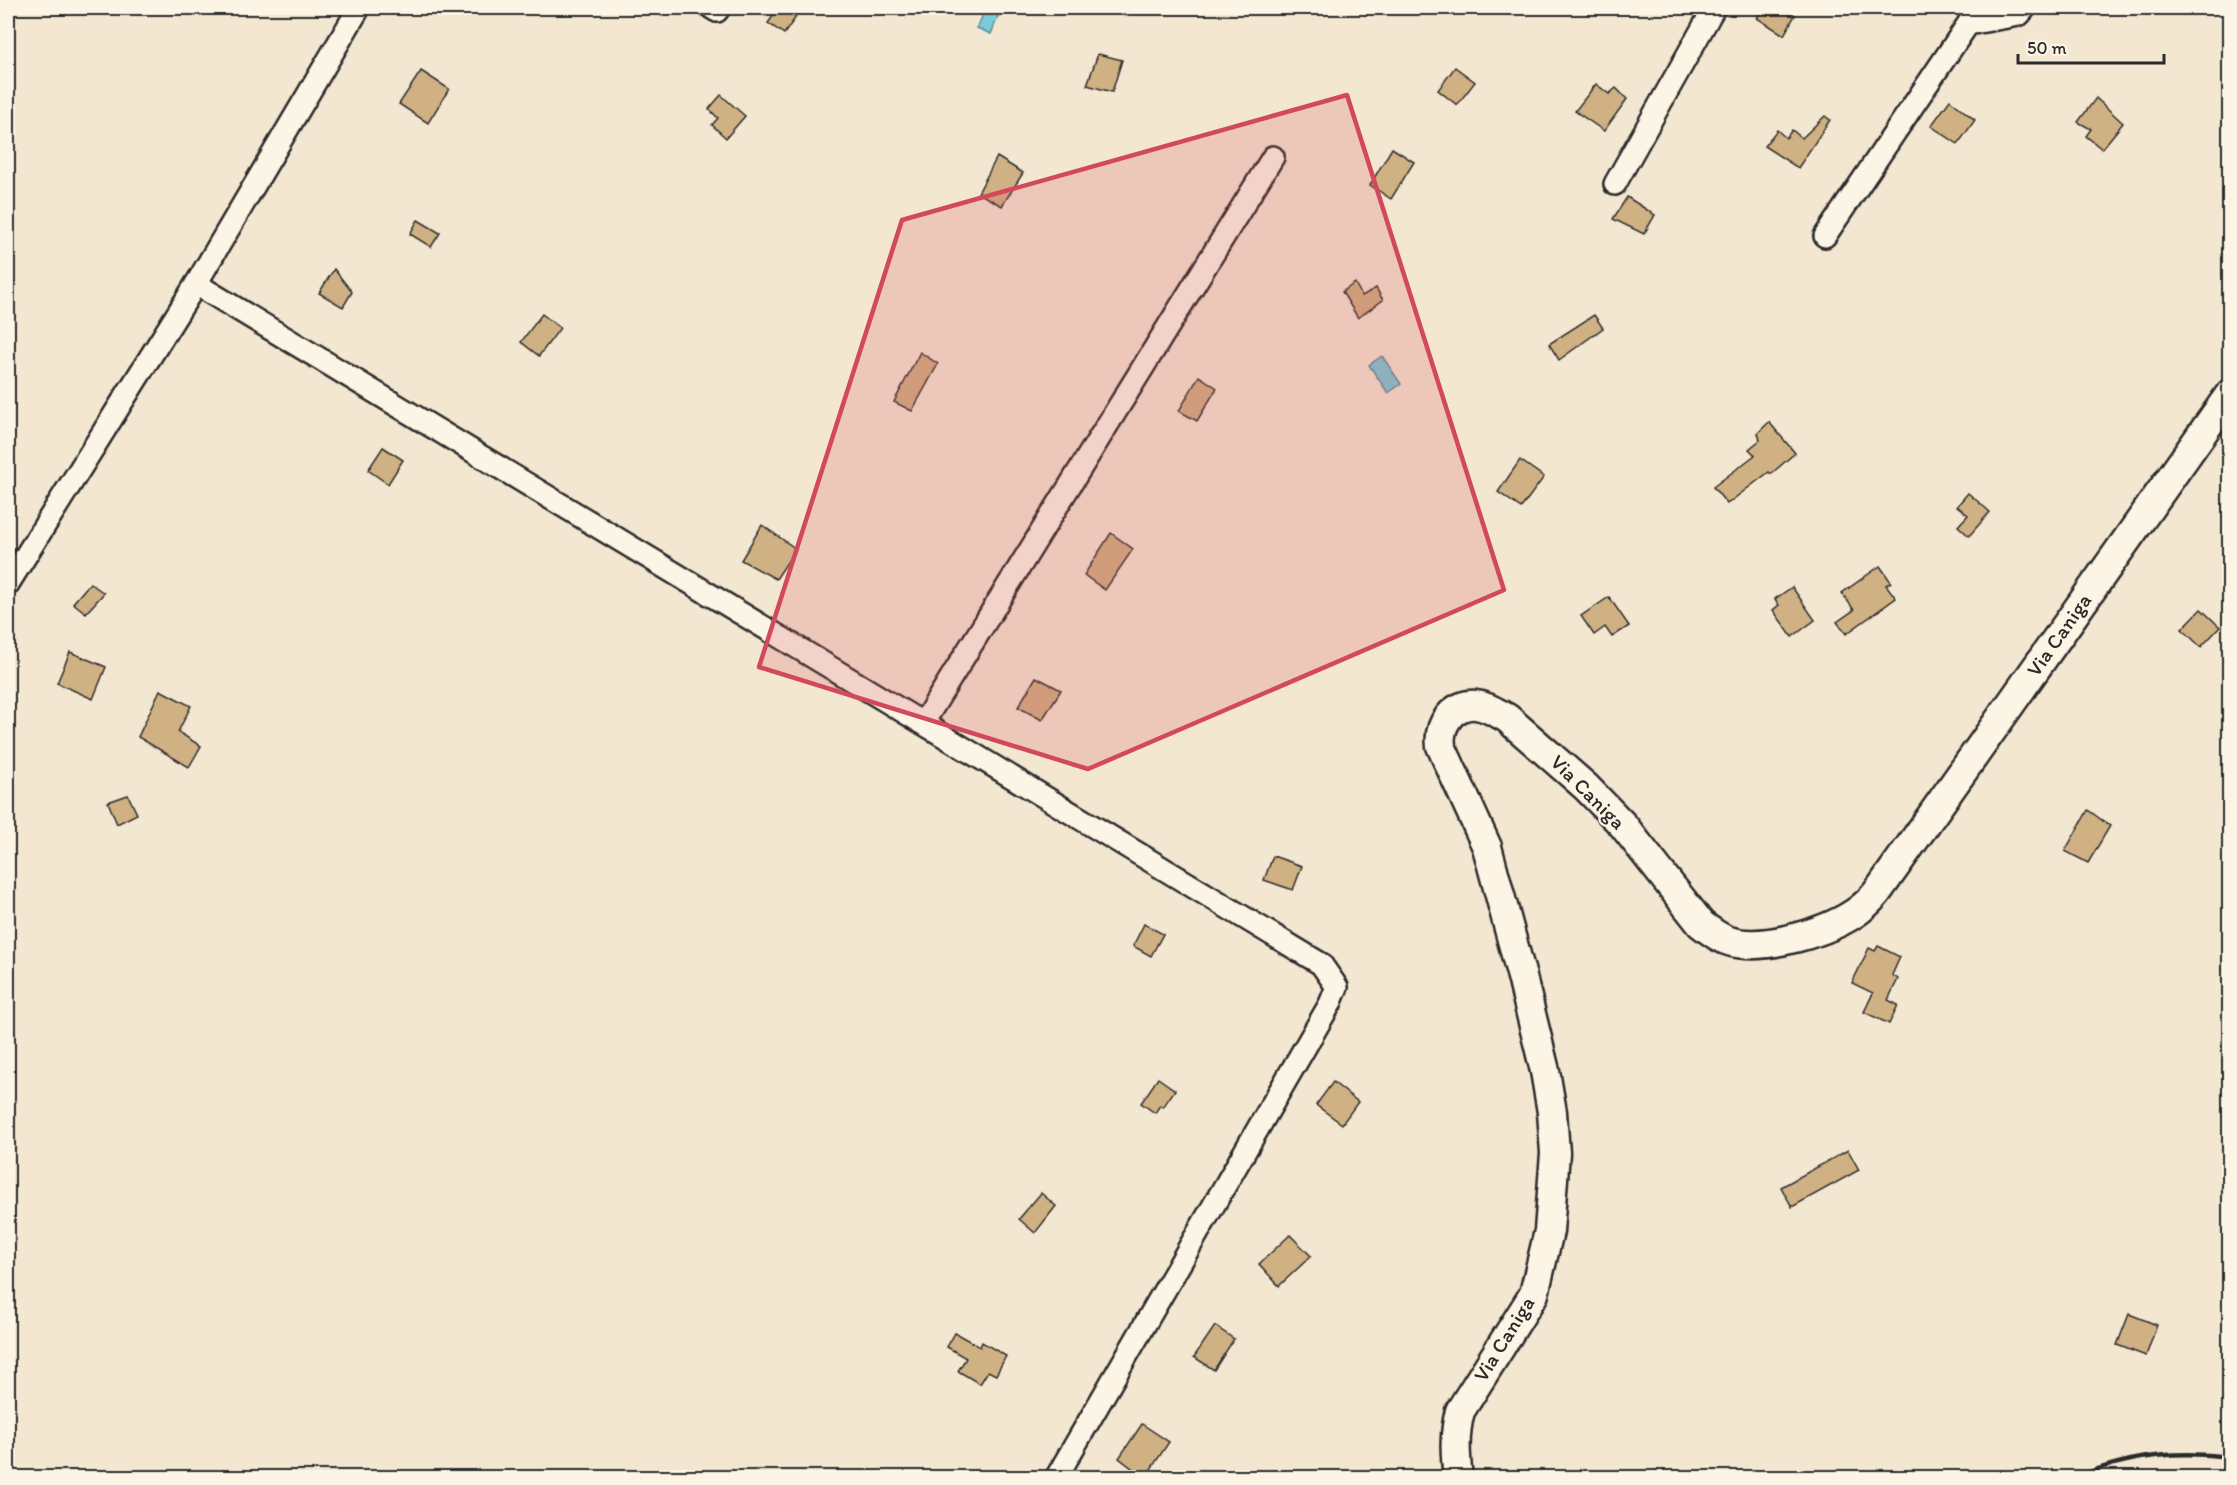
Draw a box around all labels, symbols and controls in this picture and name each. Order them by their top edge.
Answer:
scale bar [2018,27,2164,65]
text: 50 m [2027,37,2067,59]
street label: Via Caniga [2021,588,2096,681]
street label: Via Caniga [1546,749,1631,834]
street label: Via Caniga [1468,1292,1539,1386]

